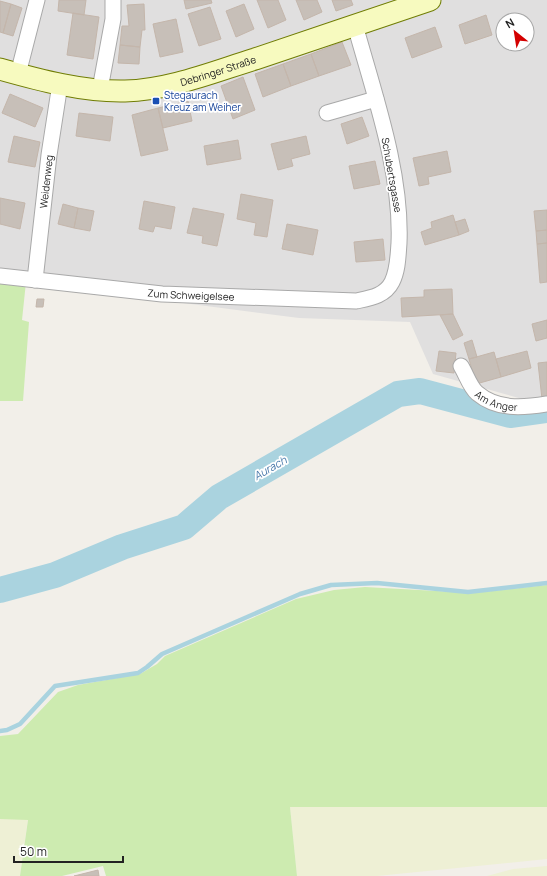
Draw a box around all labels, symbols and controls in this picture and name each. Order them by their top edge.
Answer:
north arrow [495,12,535,52]
text: N [503,14,517,31]
street label: Debringer Straße [179,52,258,89]
place label: Stegaurach Kreuz am Weiher [164,88,241,114]
marker: Stegaurach Kreuz am Weiher [151,96,161,106]
street label: Schubertsgasse [379,136,406,214]
street label: Weidenweg [36,154,56,209]
street label: Zum Schweigelsee [147,285,235,304]
street label: Am Anger [472,387,518,414]
water label: Aurach [250,452,289,483]
scale bar [14,838,123,864]
text: 50 m [20,843,47,860]

